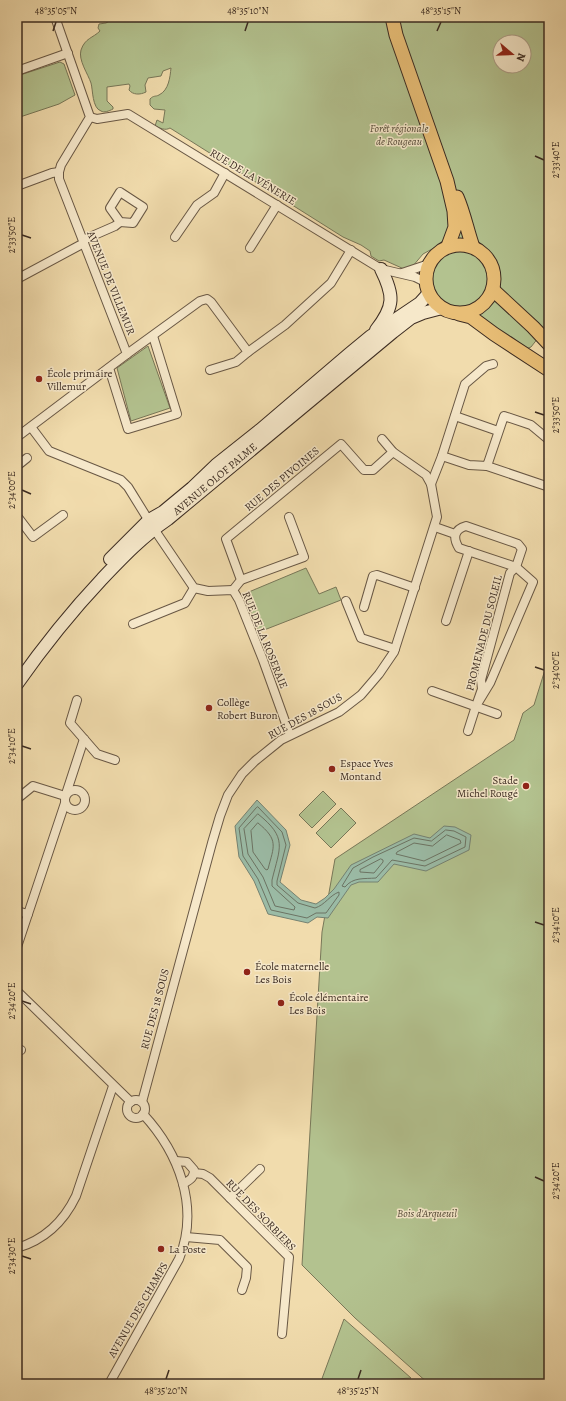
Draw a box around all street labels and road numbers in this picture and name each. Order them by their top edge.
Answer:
street label: RUE DE LA VÉNERIE [207,145,299,209]
street label: AVENUE DE VILLEMUR [83,228,139,338]
street label: AVENUE OLOF PALME [169,439,260,519]
street label: RUE DES PIVOINES [241,443,323,515]
street label: PROMENADE DU SOLEIL [462,573,506,693]
street label: RUE DE LA ROSERAIE [239,589,291,691]
street label: RUE DES 18 SOUS [265,689,345,743]
street label: RUE DES 18 SOUS [137,967,173,1051]
street label: RUE DES SORBIERS [223,1176,299,1254]
street label: AVENUE DES CHAMPS [104,1259,172,1361]

